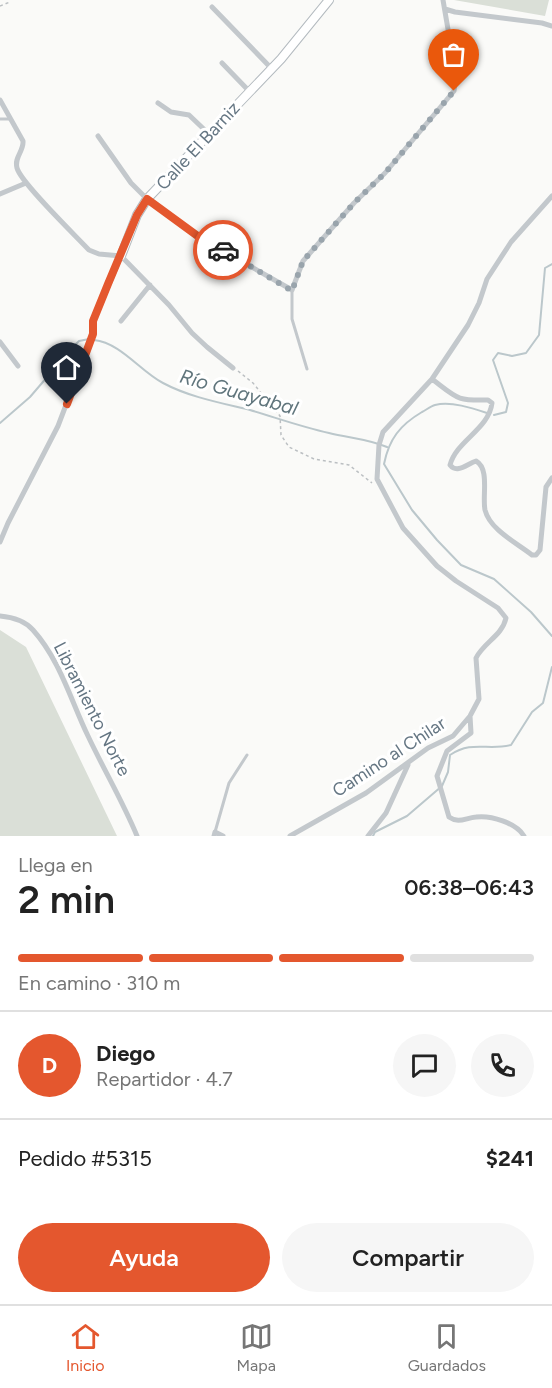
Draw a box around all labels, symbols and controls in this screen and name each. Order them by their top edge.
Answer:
pin [428,29,479,91]
icon: bag [437,38,470,71]
street label: Calle El Barniz [152,97,245,195]
courier [193,220,253,280]
icon: car [207,234,240,267]
pin [41,342,92,404]
icon: home [50,351,83,384]
water label: Río Guayabal [177,364,301,420]
street label: Libramiento Norte [49,638,135,780]
street label: Camino al Chilar [328,712,450,802]
text: Llega en [18,853,93,877]
text: 06:38–06:43 [404,874,534,901]
text: 2 min [18,876,115,923]
text: En camino · 310 m [18,971,180,995]
button: chat [393,1034,456,1097]
button: phone [471,1034,534,1097]
text: Diego [96,1040,155,1067]
text: D [42,1052,57,1079]
text: Repartidor · 4.7 [96,1067,233,1091]
text: Pedido #5315 [18,1145,152,1172]
text: $241 [486,1145,534,1172]
button: Ayuda [18,1223,270,1292]
button: Compartir [282,1223,534,1292]
tab: Inicio [66,1320,105,1375]
tab: Mapa [236,1320,276,1375]
tab: Guardados [408,1320,486,1375]

